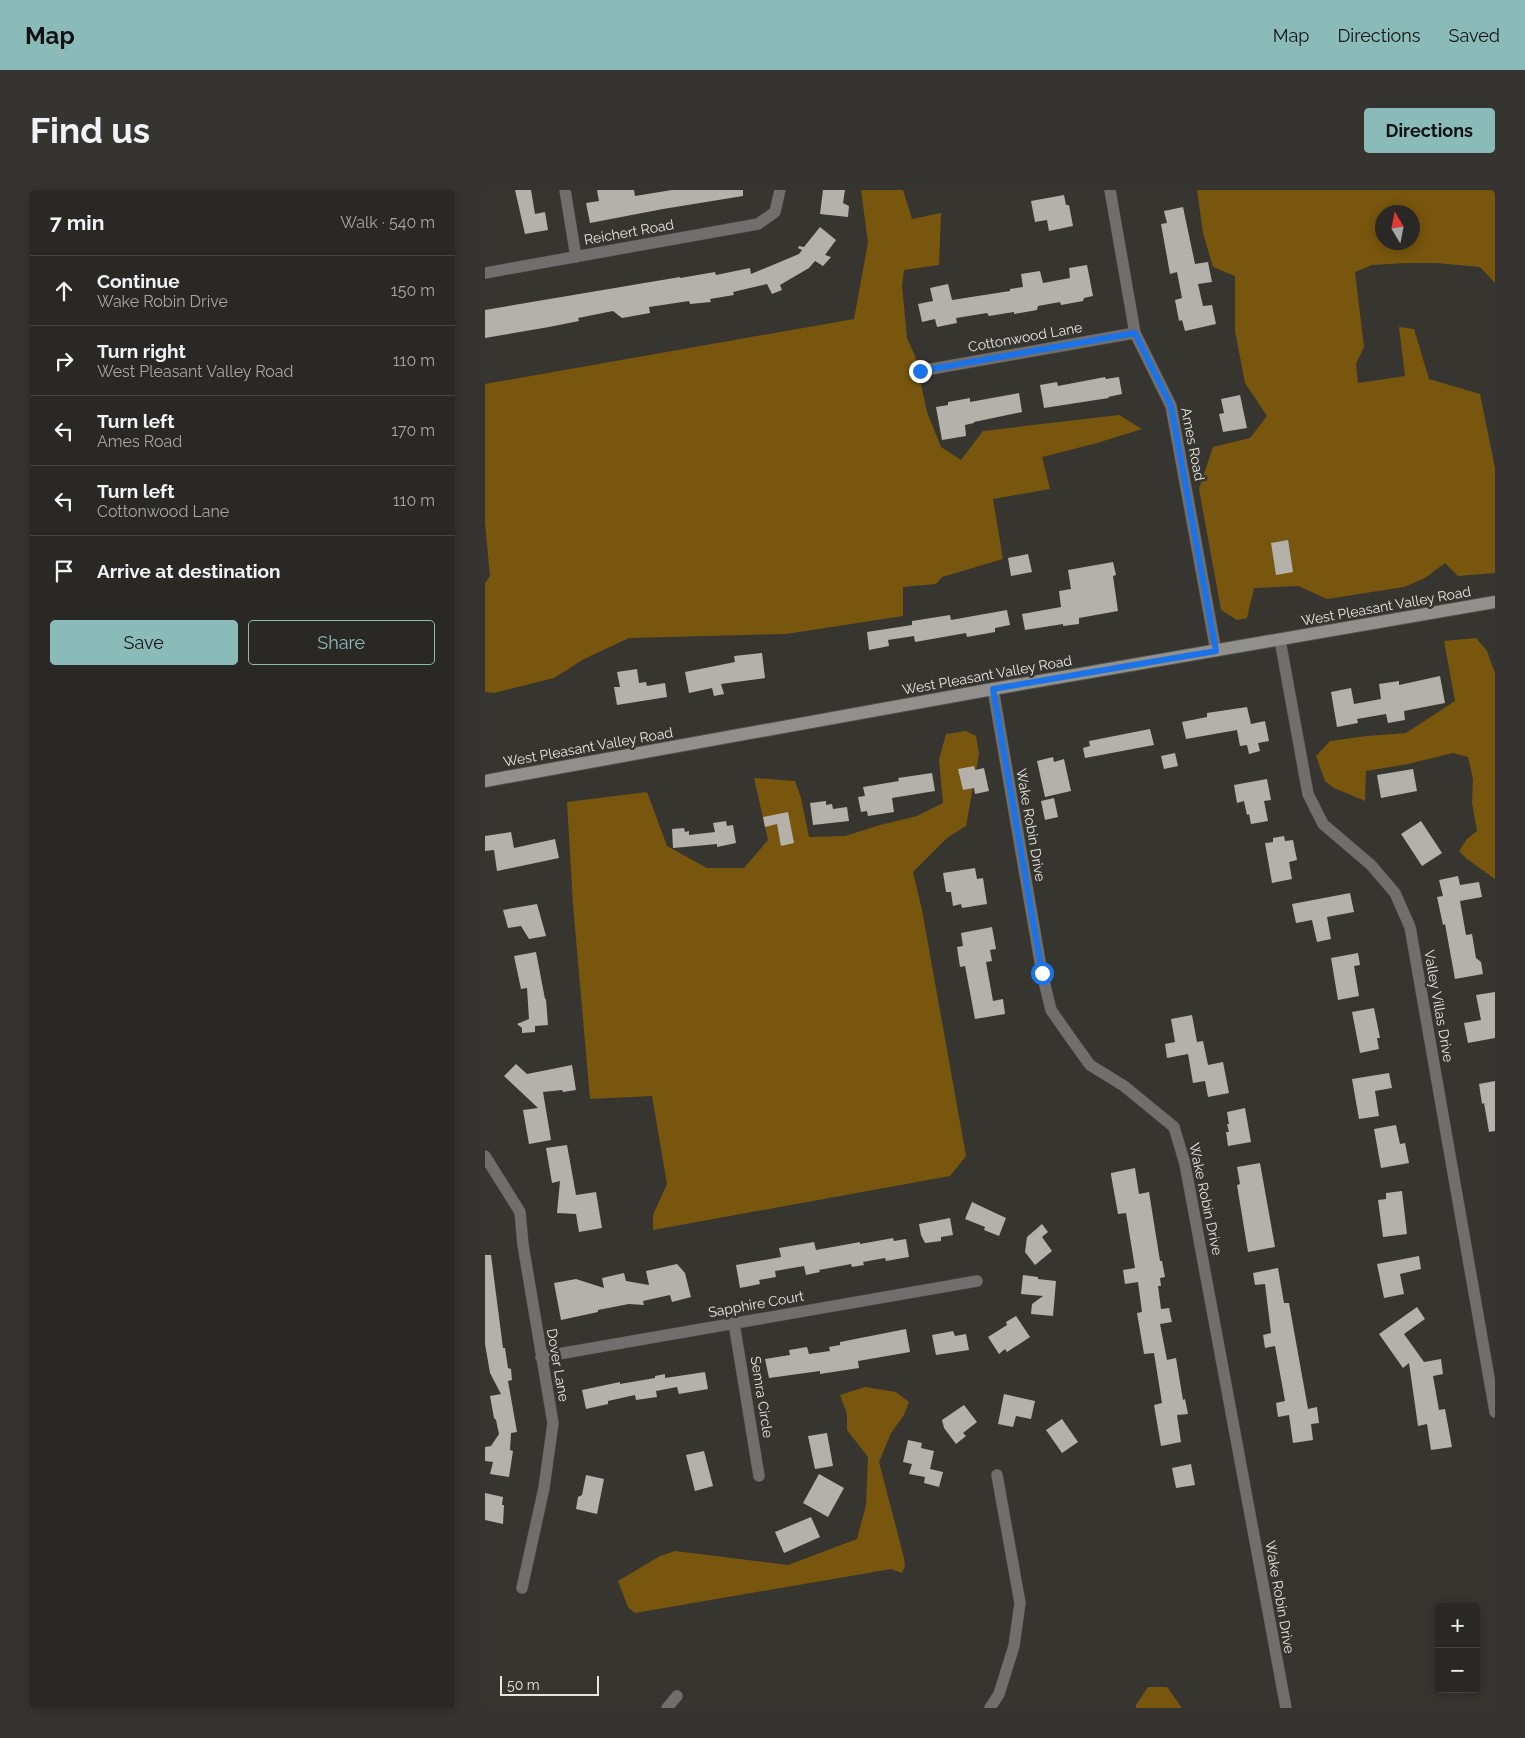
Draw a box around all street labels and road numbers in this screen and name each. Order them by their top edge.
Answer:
street label: Reichert Road [583,216,675,248]
street label: Cottonwood Lane [967,319,1083,355]
street label: Ames Road [1178,406,1208,482]
street label: West Pleasant Valley Road [1300,583,1472,629]
street label: West Pleasant Valley Road [901,652,1073,698]
street label: West Pleasant Valley Road [502,724,674,770]
street label: Wake Robin Drive [1013,767,1049,883]
street label: Valley Villas Drive [1421,949,1457,1063]
street label: Wake Robin Drive [1186,1141,1226,1257]
street label: Sapphire Court [707,1288,805,1320]
street label: Dover Lane [544,1327,572,1403]
street label: Semra Circle [748,1355,776,1439]
street label: Wake Robin Drive [1262,1539,1298,1655]

